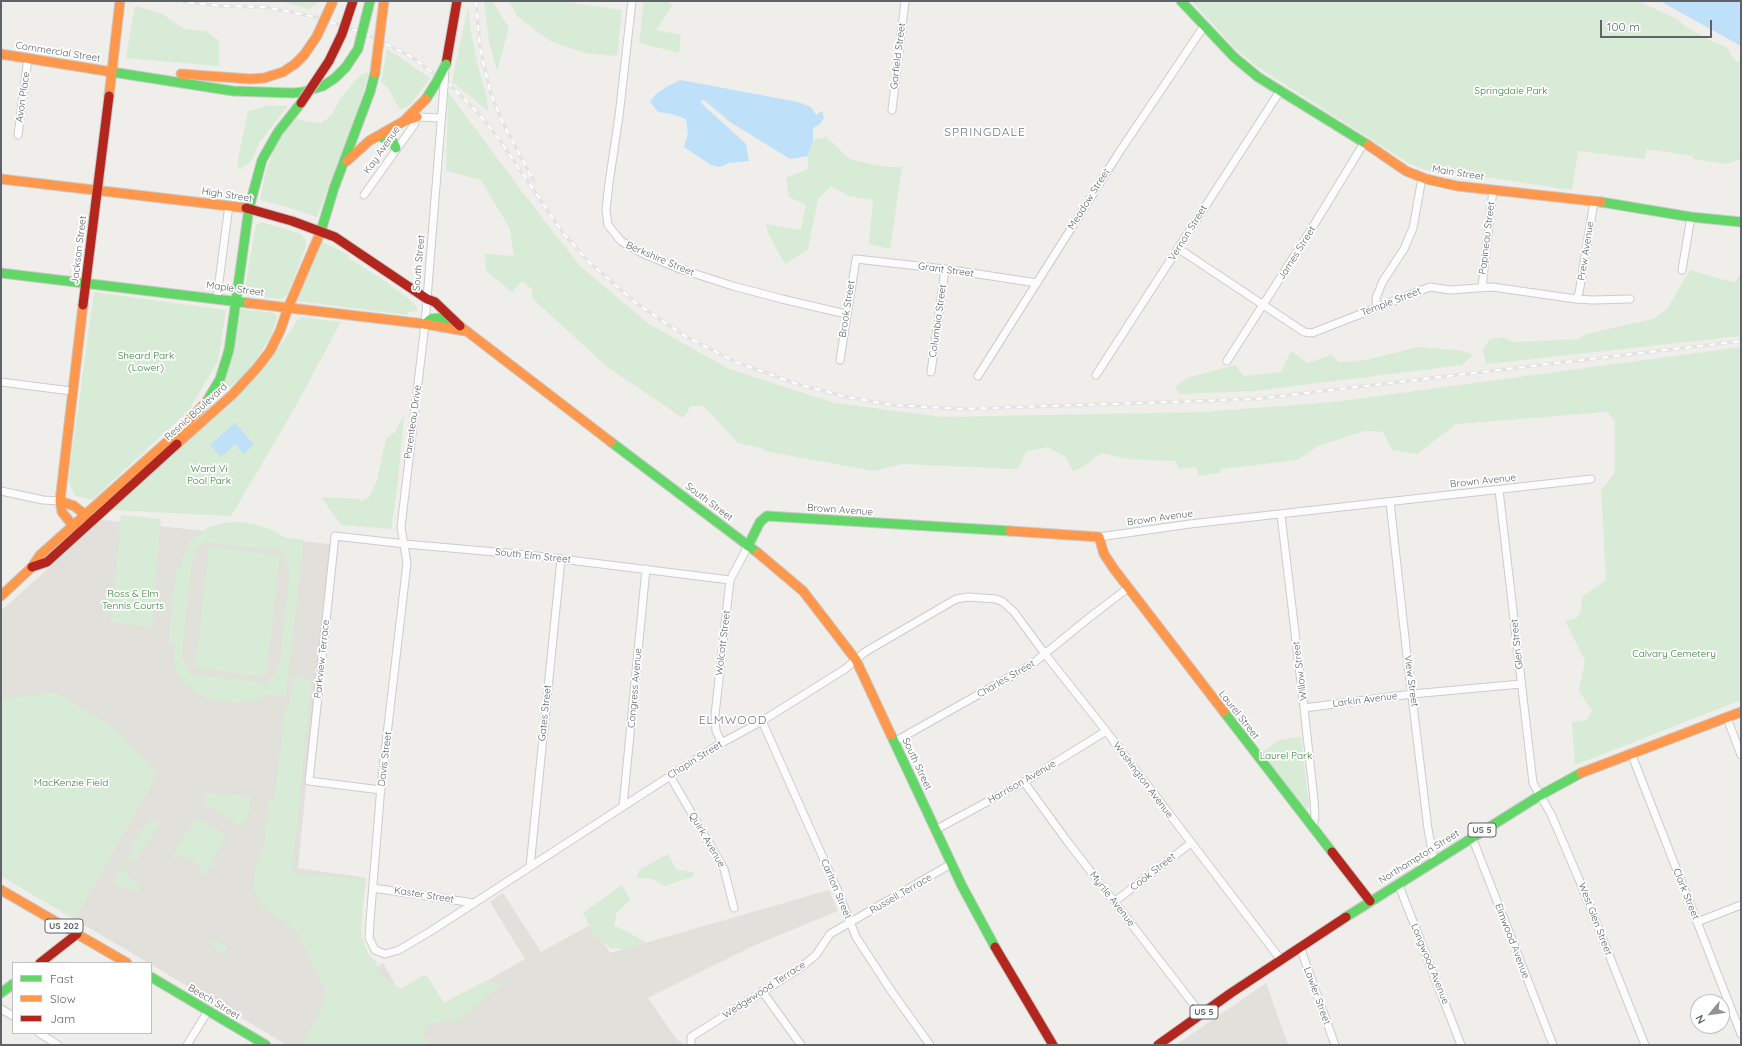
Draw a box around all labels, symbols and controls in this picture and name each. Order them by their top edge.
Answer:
scale bar [1602,12,1714,38]
text: 100 m [1607,19,1640,34]
street label: Garfield Street [888,22,908,90]
street label: Commercial Street [15,39,101,65]
street label: Avon Place [14,71,32,123]
park label: Springdale Park [1474,85,1548,97]
street label: Kay Avenue [361,124,403,176]
district label: SPRINGDALE [944,125,1026,139]
street label: Main Street [1431,163,1485,183]
street label: Meadow Street [1065,166,1113,232]
street label: High Street [201,185,253,205]
street label: Papineau Street [1477,201,1497,275]
street label: Vernon Street [1166,203,1210,263]
street label: Jackson Street [69,215,89,285]
street label: Prew Avenue [1575,221,1597,281]
street label: James Street [1276,224,1318,282]
street label: South Street [411,234,427,292]
street label: Berkshire Street [624,239,696,279]
street label: Grant Street [917,260,975,280]
street label: Maple Street [205,279,265,299]
street label: Brook Street [837,280,857,338]
street label: Columbia Street [927,284,949,358]
street label: Temple Street [1359,285,1423,319]
park label: Sheard Park (Lower) [118,350,174,374]
street label: Resnic Boulevard [162,381,230,443]
street label: Parenteau Drive [402,384,424,460]
park label: Ward Vi Pool Park [187,463,231,486]
street label: Brown Avenue [1449,472,1517,490]
street label: South Street [683,480,735,524]
street label: Brown Avenue [806,502,874,518]
street label: Brown Avenue [1126,507,1194,529]
street label: South Elm Street [494,546,572,566]
park label: Ross & Elm Tennis Courts [102,588,164,612]
street label: Wolcott Street [713,610,733,676]
street label: Glen Street [1508,618,1526,670]
street label: Parkview Terrace [312,619,332,699]
street label: Willow Street [1290,641,1310,701]
street label: Congress Avenue [626,648,644,728]
park label: Calvary Cemetery [1632,648,1716,660]
street label: View Street [1401,654,1421,708]
street label: Charles Street [975,658,1037,700]
street label: Gates Street [536,684,554,742]
street label: Laurel Street [1216,688,1262,742]
street label: Larkin Avenue [1332,690,1398,710]
district label: ELMWOOD [699,713,767,727]
street label: Davis Street [376,731,394,787]
street label: South Street [900,736,934,792]
street label: Chapin Street [665,738,725,782]
street label: Washington Avenue [1110,740,1176,820]
park label: Laurel Park [1260,750,1312,762]
street label: Harrison Avenue [986,758,1058,806]
park label: MacKenzie Field [34,777,108,789]
street label: Quirk Avenue [686,810,728,870]
road number: US 5 [1468,823,1496,837]
street label: Northampton Street [1377,827,1461,887]
street label: Cook Street [1128,851,1178,893]
street label: Carlton Street [818,857,854,921]
street label: Clark Street [1670,867,1702,921]
street label: Myrtle Avenue [1087,869,1137,929]
street label: Russell Terrace [868,871,934,917]
street label: West Glen Street [1576,881,1614,957]
street label: Kaster Street [393,884,455,906]
street label: Elmwood Avenue [1492,902,1532,980]
road number: US 202 [45,919,83,933]
street label: Longwood Avenue [1408,922,1452,1006]
street label: Wedgewood Terrace [720,959,808,1021]
legend [12,962,152,1034]
street label: Lawler Street [1301,965,1333,1027]
text: Fast [50,971,74,986]
street label: Beech Street [186,982,242,1022]
text: Slow [50,991,76,1006]
north arrow [1690,994,1730,1034]
road number: US 5 [1190,1005,1218,1019]
text: Jam [50,1011,75,1026]
text: N [1692,1012,1708,1026]

